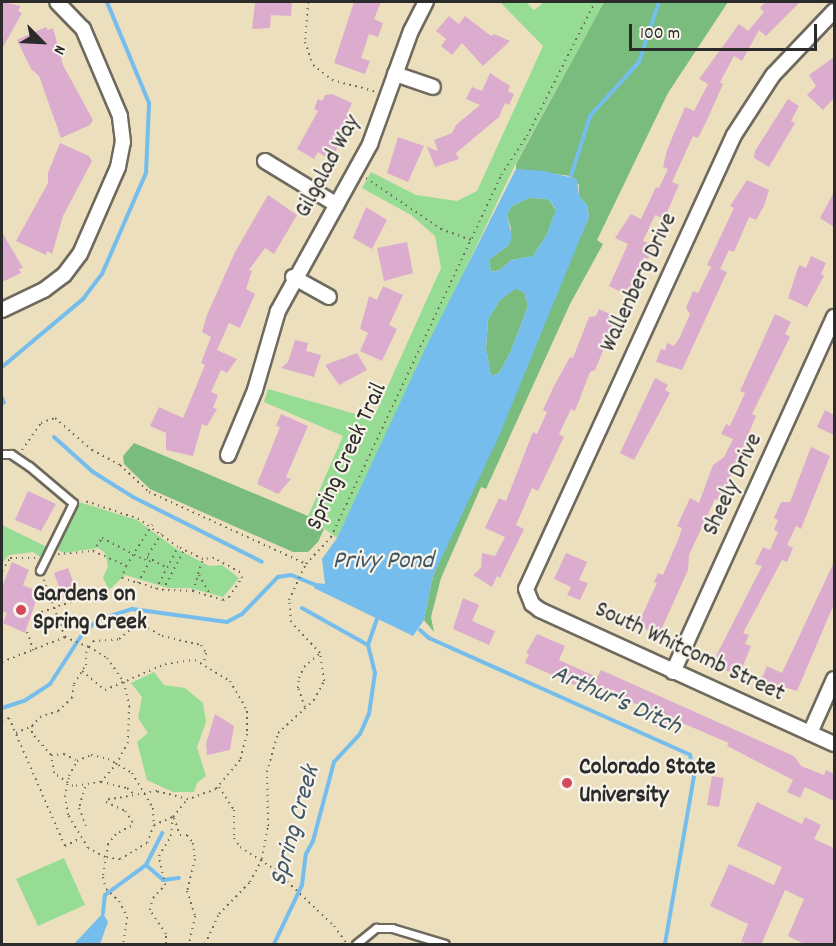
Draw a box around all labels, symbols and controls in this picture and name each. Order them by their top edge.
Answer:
north arrow [12,12,72,72]
scale bar [632,12,820,50]
text: 100 m [640,22,680,47]
text: N [47,41,71,58]
street label: Gilgalad Way [290,111,368,223]
street label: Wallenberg Drive [595,209,685,357]
street label: Spring Creek Trail [301,379,395,535]
street label: Sheely Drive [698,429,770,541]
water label: Privy Pond [332,546,434,578]
place label: Gardens on Spring Creek [33,582,147,638]
street label: South Whitcomb Street [590,596,788,710]
marker: Gardens on Spring Creek [14,603,28,617]
water label: Arthur's Ditch [546,659,686,743]
place label: Colorado State University [579,755,716,811]
water label: Spring Creek [264,762,328,890]
marker: Colorado State University [560,776,574,790]

